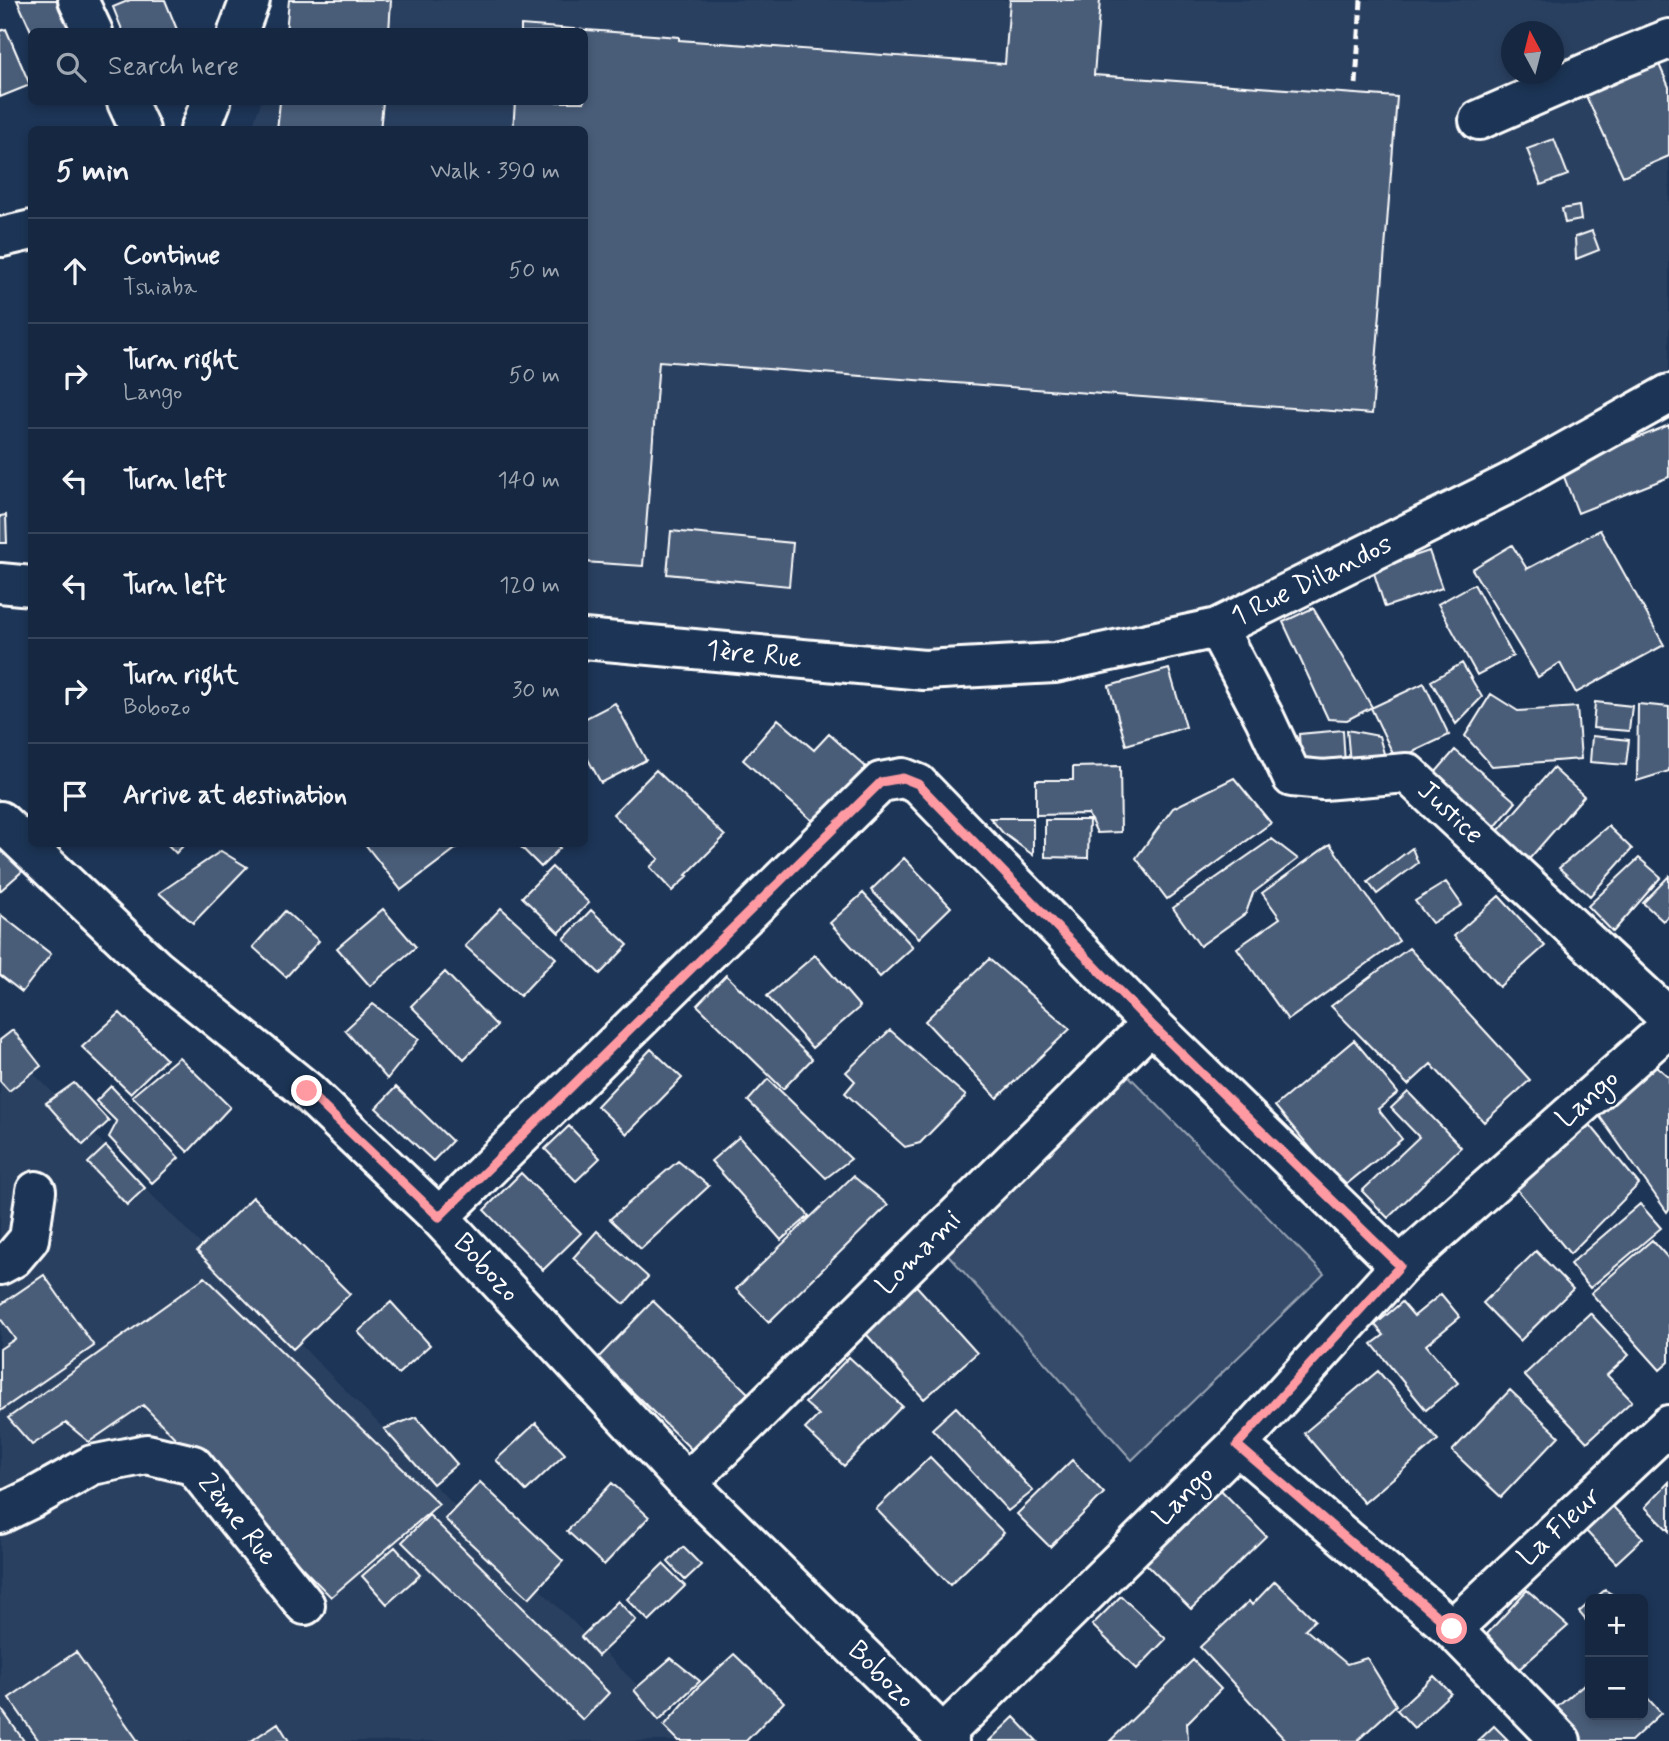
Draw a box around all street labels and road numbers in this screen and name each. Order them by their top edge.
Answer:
street label: 1 Rue Dilandos [1225,526,1399,636]
street label: 1ère Rue [705,632,803,678]
street label: Justice [1409,773,1491,853]
street label: Lango [1549,1061,1629,1138]
street label: Lomami [868,1202,970,1304]
street label: Bobozo [445,1225,527,1311]
street label: Lango [1145,1457,1224,1536]
street label: 2ème Rue [188,1466,286,1574]
street label: La Fleur [1510,1479,1610,1575]
street label: Bobozo [839,1633,923,1717]

